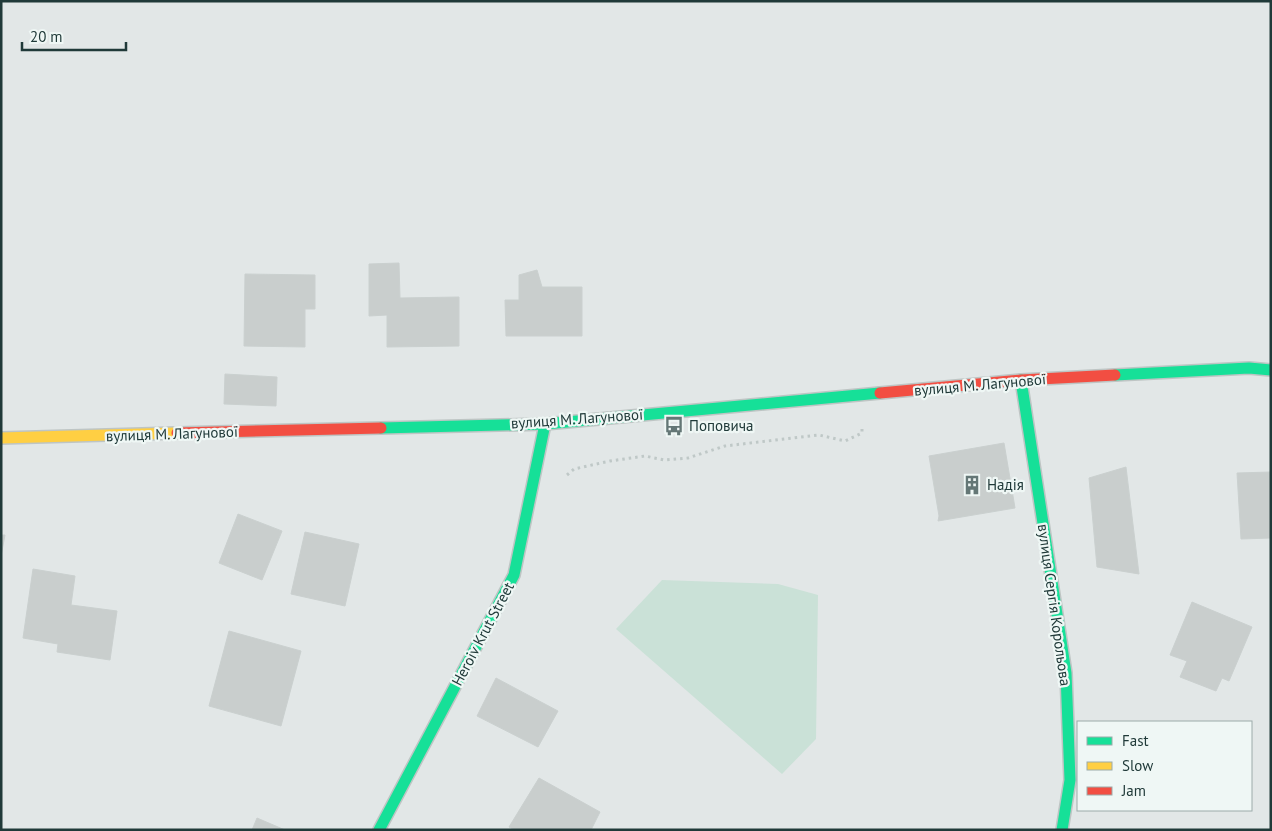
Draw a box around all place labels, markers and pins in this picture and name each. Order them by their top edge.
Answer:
bus stop icon: Поповича [663,415,685,437]
place label: Поповича [689,416,753,435]
building icon: Надія [961,474,983,496]
place label: Надія [987,475,1024,494]

